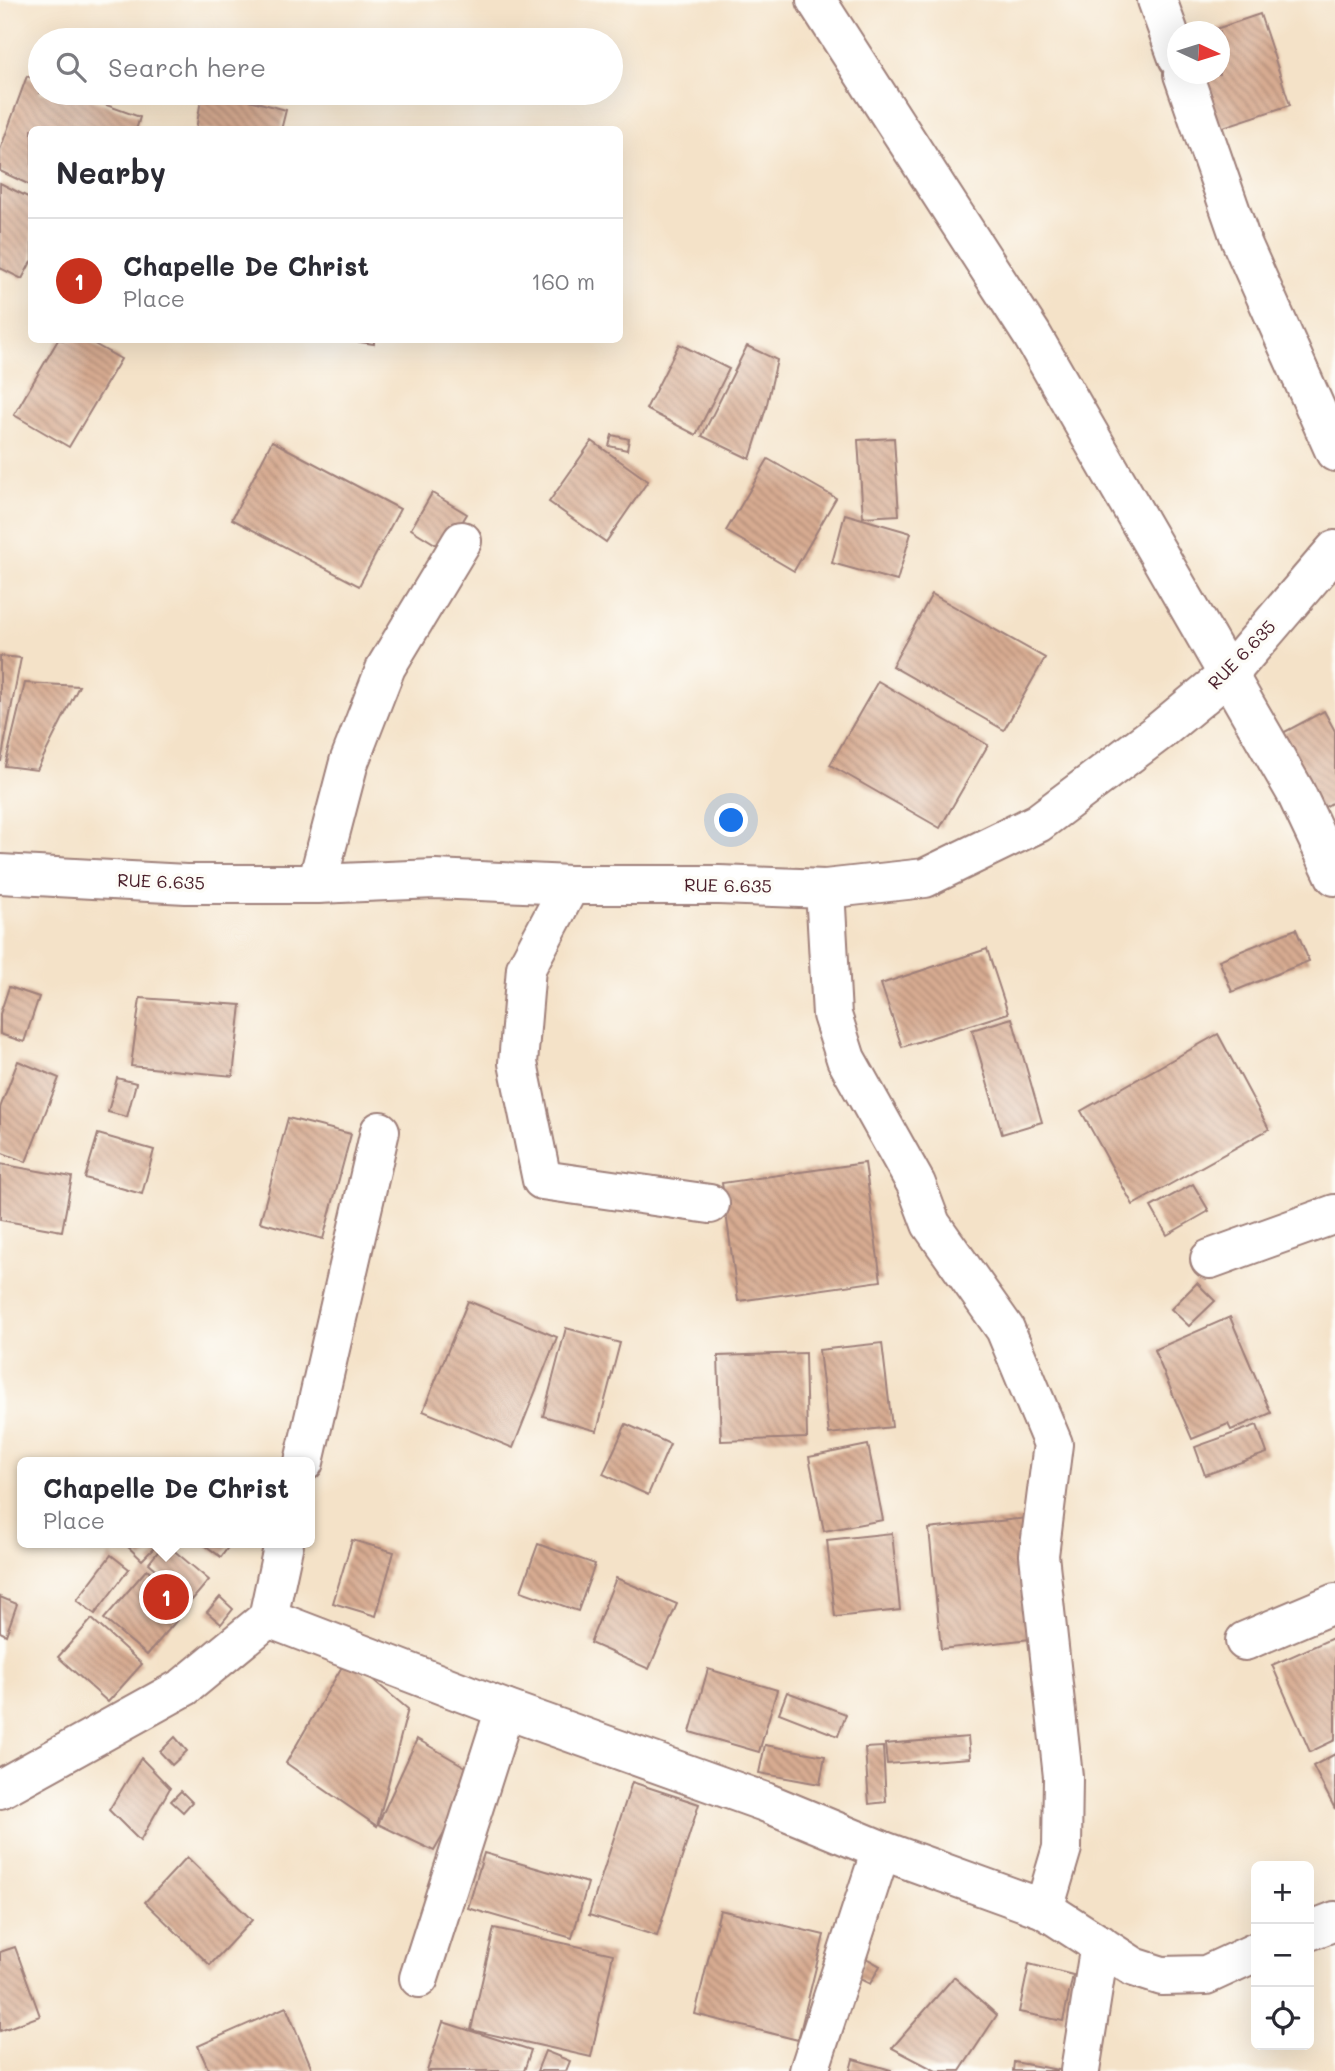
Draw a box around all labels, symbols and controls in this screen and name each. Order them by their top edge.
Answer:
north arrow [1167,21,1230,84]
search box [28,28,623,105]
icon: search [52,48,90,86]
text: Search here [108,50,266,84]
text: Nearby [56,152,166,192]
text: Chapelle De Christ [123,249,369,283]
text: 1 [74,266,84,296]
text: 160 m [531,266,595,296]
text: Place [123,283,185,313]
street label: RUE 6.635 [1202,614,1280,694]
your location [714,803,748,837]
street label: RUE 6.635 [117,867,205,895]
street label: RUE 6.635 [684,872,772,898]
popup [17,1457,315,1548]
text: Chapelle De Christ [43,1471,289,1505]
text: Place [43,1505,105,1535]
pin: 1 [143,1571,189,1623]
map controls [1251,1861,1314,2050]
button: + [1251,1861,1314,1924]
button: − [1251,1924,1314,1987]
button: locate [1251,1987,1314,2050]

